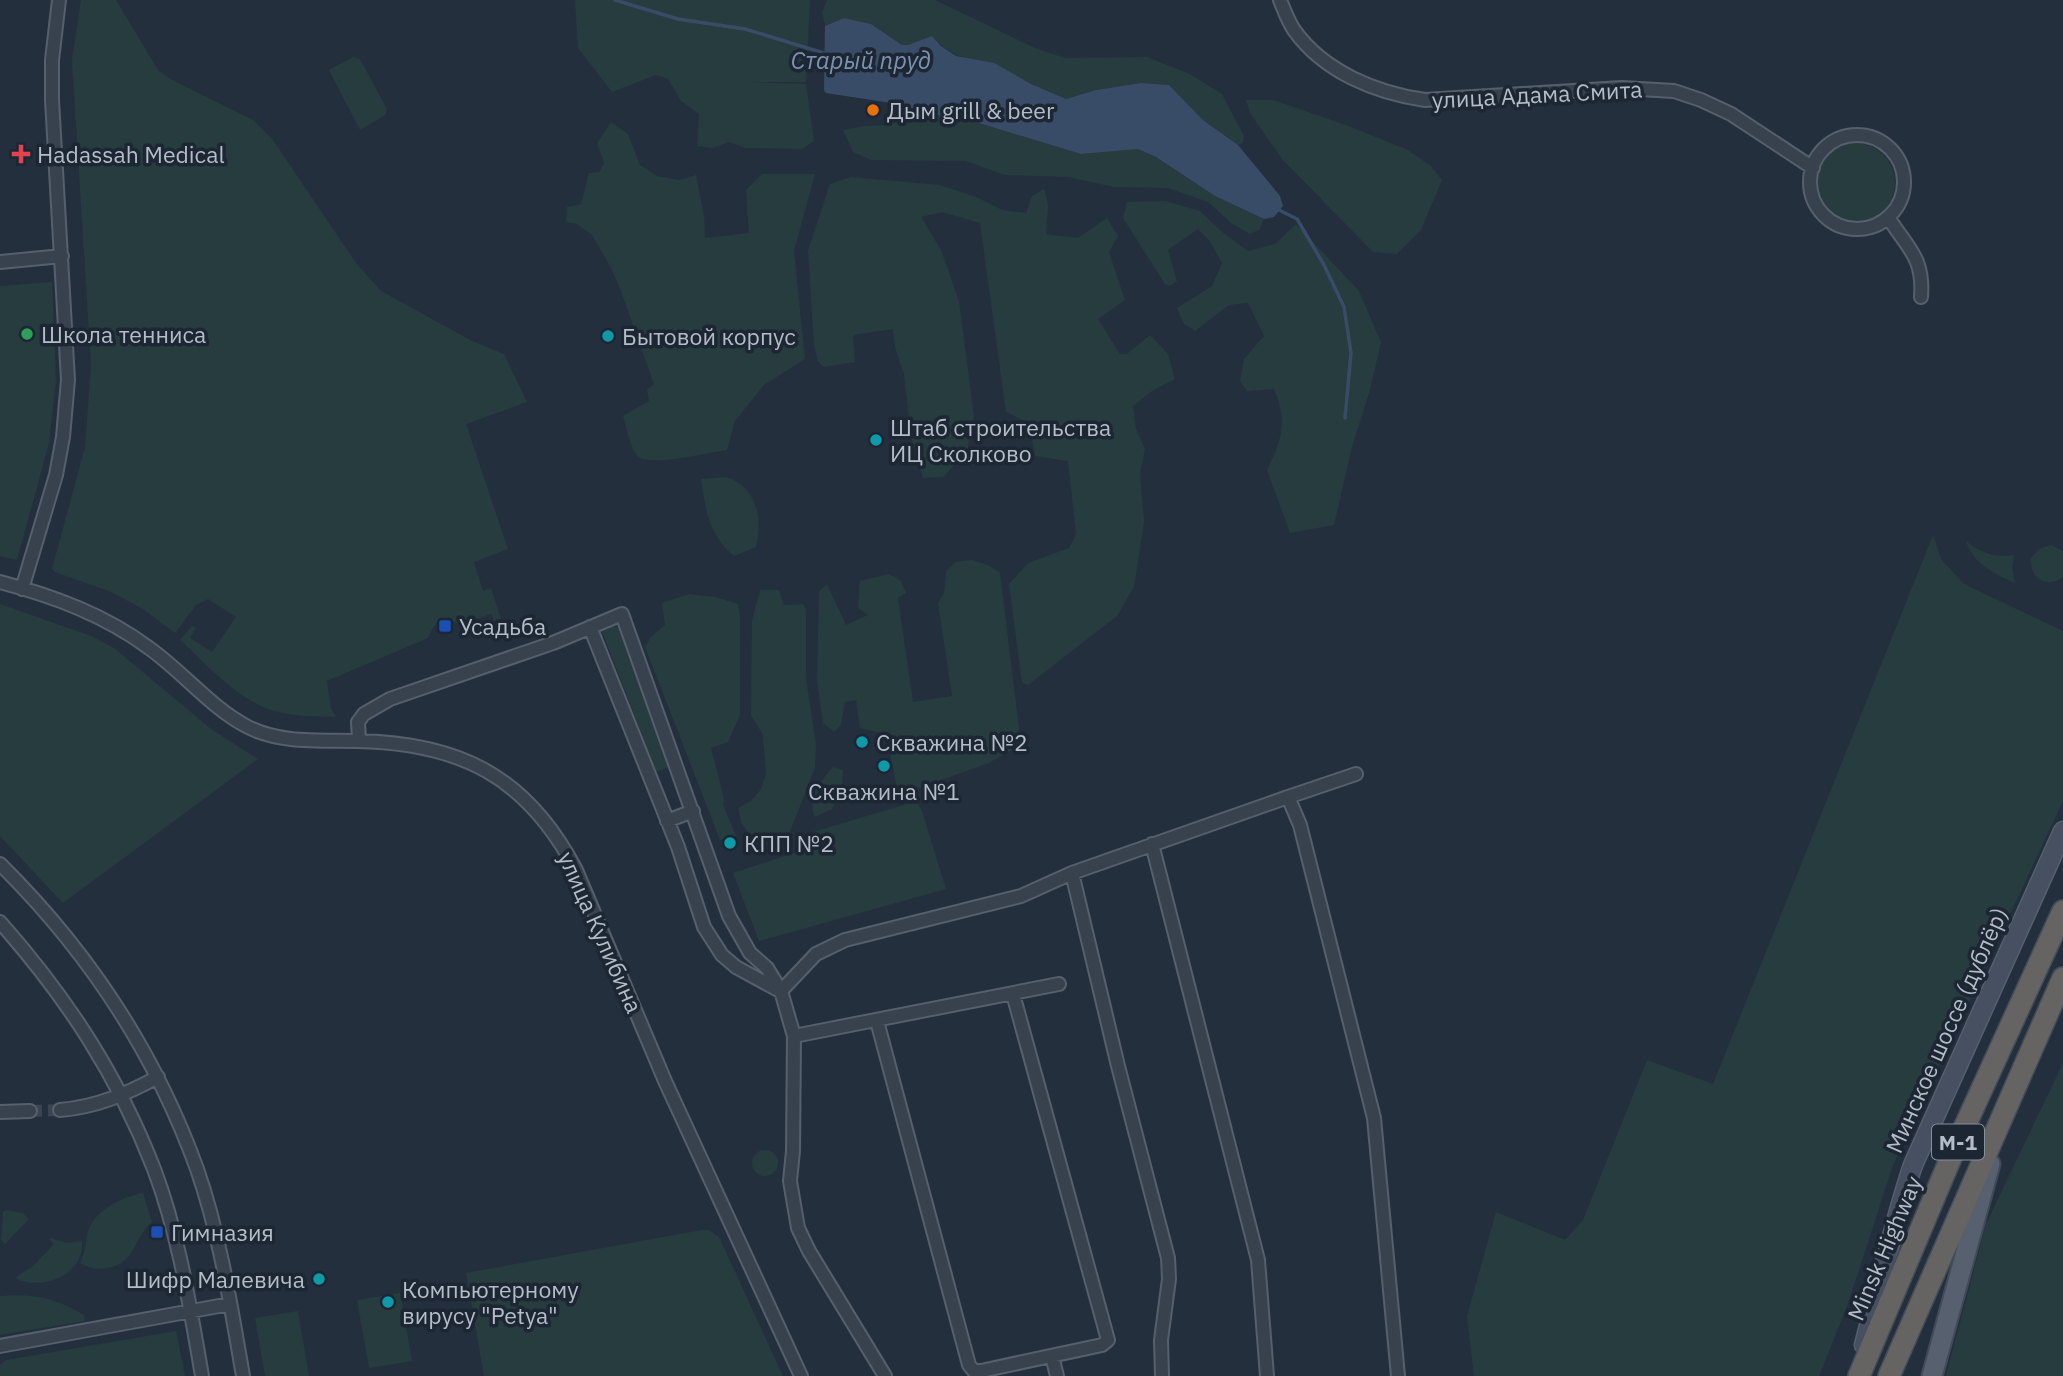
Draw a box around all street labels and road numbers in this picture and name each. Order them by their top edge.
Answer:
street label: улица Адама Смита [1431,74,1643,114]
street label: улица Кулибина [552,847,650,1017]
street label: Минское шоссе (дублёр) [1878,902,2014,1158]
road number: М-1 [1932,1124,1984,1160]
street label: Minsk Highway [1840,1171,1928,1325]

